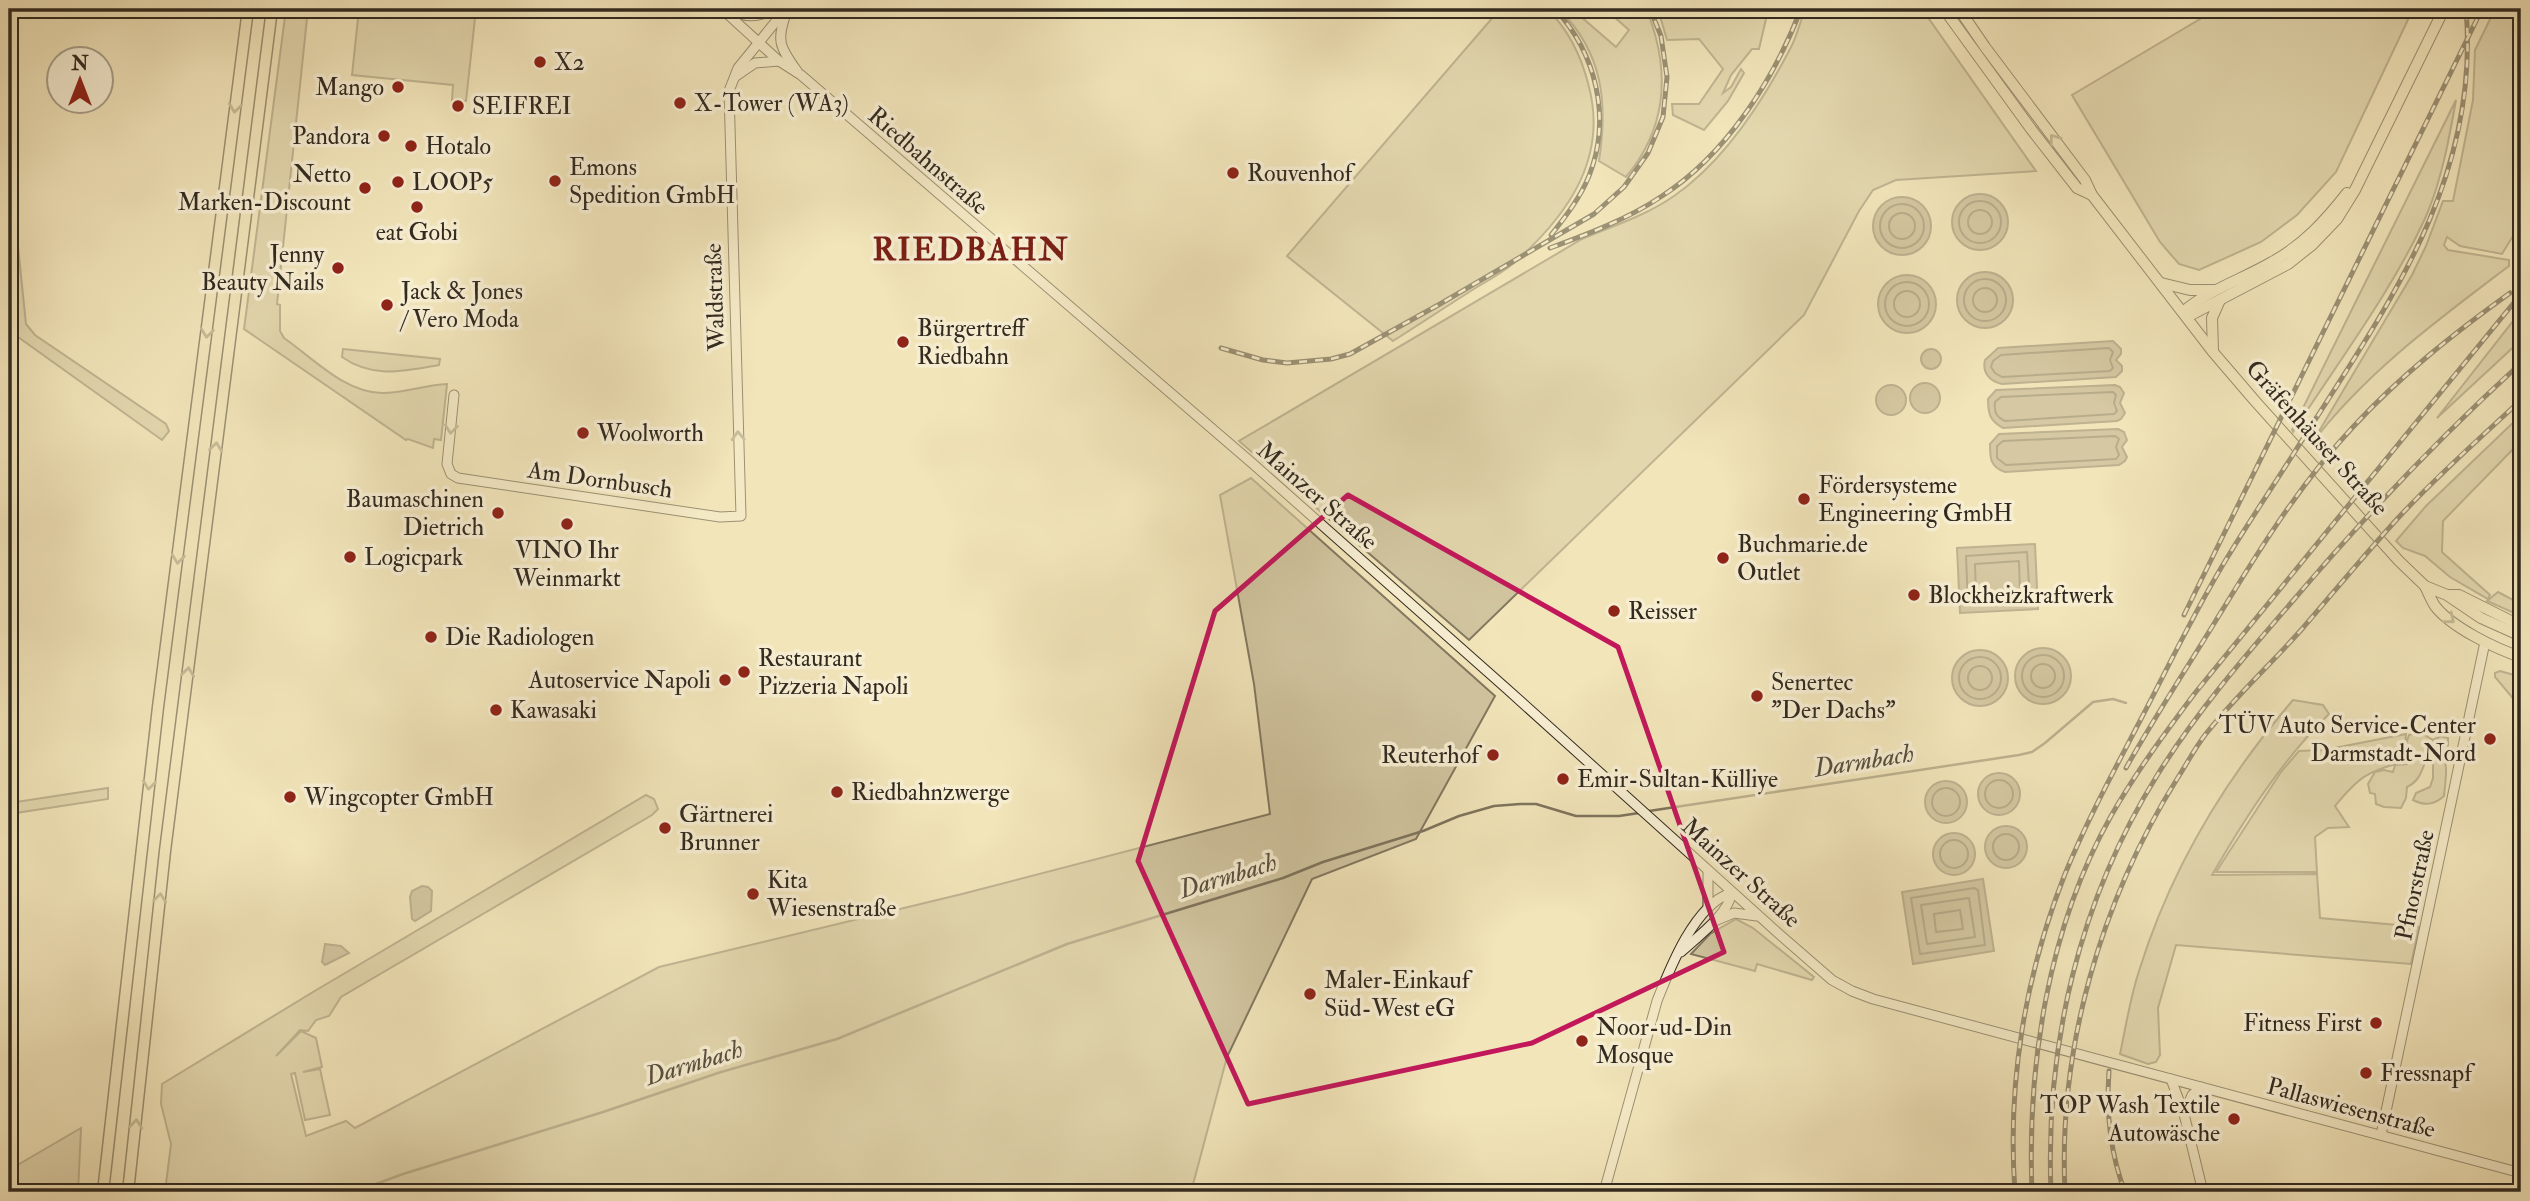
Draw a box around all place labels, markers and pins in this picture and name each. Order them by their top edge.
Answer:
place label: X2 [554,47,585,78]
marker: X2 [532,54,548,70]
place label: Mango [315,72,384,103]
marker: Mango [390,79,406,95]
place label: X-Tower (WA3) [694,88,849,119]
place label: SEIFREI [472,91,572,122]
marker: X-Tower (WA3) [672,95,688,111]
marker: SEIFREI [450,98,466,114]
place label: Pandora [292,121,371,152]
marker: Pandora [376,128,392,144]
place label: Hotalo [425,131,491,162]
marker: Hotalo [403,138,419,154]
place label: Emons Spedition GmbH [569,152,735,211]
place label: Rouvenhof [1247,158,1356,189]
place label: Netto Marken-Discount [178,159,351,218]
marker: Rouvenhof [1225,165,1241,181]
place label: LOOP5 [412,167,493,198]
marker: Emons Spedition GmbH [547,173,563,189]
marker: LOOP5 [390,174,406,190]
marker: Netto Marken-Discount [357,180,373,196]
marker: eat Gobi [409,199,425,215]
place label: eat Gobi [376,217,458,248]
place label: Jenny Beauty Nails [201,239,324,298]
marker: Jenny Beauty Nails [330,260,346,276]
place label: Jack & Jones / Vero Moda [399,276,523,335]
marker: Jack & Jones / Vero Moda [379,297,395,313]
place label: Bürgertreff Riedbahn [917,313,1029,372]
marker: Bürgertreff Riedbahn [895,334,911,350]
place label: Woolworth [596,418,704,449]
marker: Woolworth [575,425,591,441]
place label: Fördersysteme Engineering GmbH [1818,470,2013,529]
place label: Baumaschinen Dietrich [346,484,484,543]
marker: Fördersysteme Engineering GmbH [1796,491,1812,507]
marker: Baumaschinen Dietrich [490,505,506,521]
marker: VINO Ihr Weinmarkt [559,516,575,532]
place label: Buchmarie.de Outlet [1737,529,1868,588]
place label: VINO Ihr Weinmarkt [512,535,621,594]
place label: Logicpark [364,542,464,573]
marker: Logicpark [342,549,358,565]
marker: Buchmarie.de Outlet [1715,550,1731,566]
place label: Blockheizkraftwerk [1928,580,2114,611]
marker: Blockheizkraftwerk [1906,587,1922,603]
place label: Reisser [1628,596,1697,627]
marker: Reisser [1606,603,1622,619]
place label: Die Radiologen [445,622,594,653]
marker: Die Radiologen [423,629,439,645]
place label: Restaurant Pizzeria Napoli [758,643,909,702]
marker: Restaurant Pizzeria Napoli [736,664,752,680]
place label: Autoservice Napoli [528,665,711,696]
place label: Senertec "Der Dachs" [1771,667,1896,726]
marker: Autoservice Napoli [717,672,733,688]
marker: Senertec "Der Dachs" [1749,688,1765,704]
place label: Kawasaki [510,695,597,726]
marker: Kawasaki [488,702,504,718]
place label: TÜV Auto Service-Center Darmstadt-Nord [2219,710,2476,769]
marker: TÜV Auto Service-Center Darmstadt-Nord [2482,731,2498,747]
place label: Reuterhof [1381,740,1482,771]
marker: Reuterhof [1485,747,1501,763]
place label: Emir-Sultan-Külliye [1577,764,1778,795]
marker: Emir-Sultan-Külliye [1555,771,1571,787]
place label: Riedbahnzwerge [851,777,1010,808]
place label: Wingcopter GmbH [303,782,494,813]
marker: Riedbahnzwerge [829,784,845,800]
marker: Wingcopter GmbH [282,789,298,805]
place label: Gärtnerei Brunner [679,799,773,858]
marker: Gärtnerei Brunner [657,820,673,836]
place label: Kita Wiesenstraße [766,865,896,924]
marker: Kita Wiesenstraße [745,886,761,902]
place label: Maler-Einkauf Süd-West eG [1324,965,1473,1024]
marker: Maler-Einkauf Süd-West eG [1302,986,1318,1002]
place label: Fitness First [2243,1008,2362,1039]
place label: Noor-ud-Din Mosque [1596,1012,1732,1071]
marker: Fitness First [2368,1015,2384,1031]
marker: Noor-ud-Din Mosque [1574,1033,1590,1049]
place label: Fressnapf [2380,1058,2475,1089]
marker: Fressnapf [2358,1065,2374,1081]
place label: TOP Wash Textile Autowäsche [2040,1090,2220,1149]
marker: TOP Wash Textile Autowäsche [2226,1111,2242,1127]

